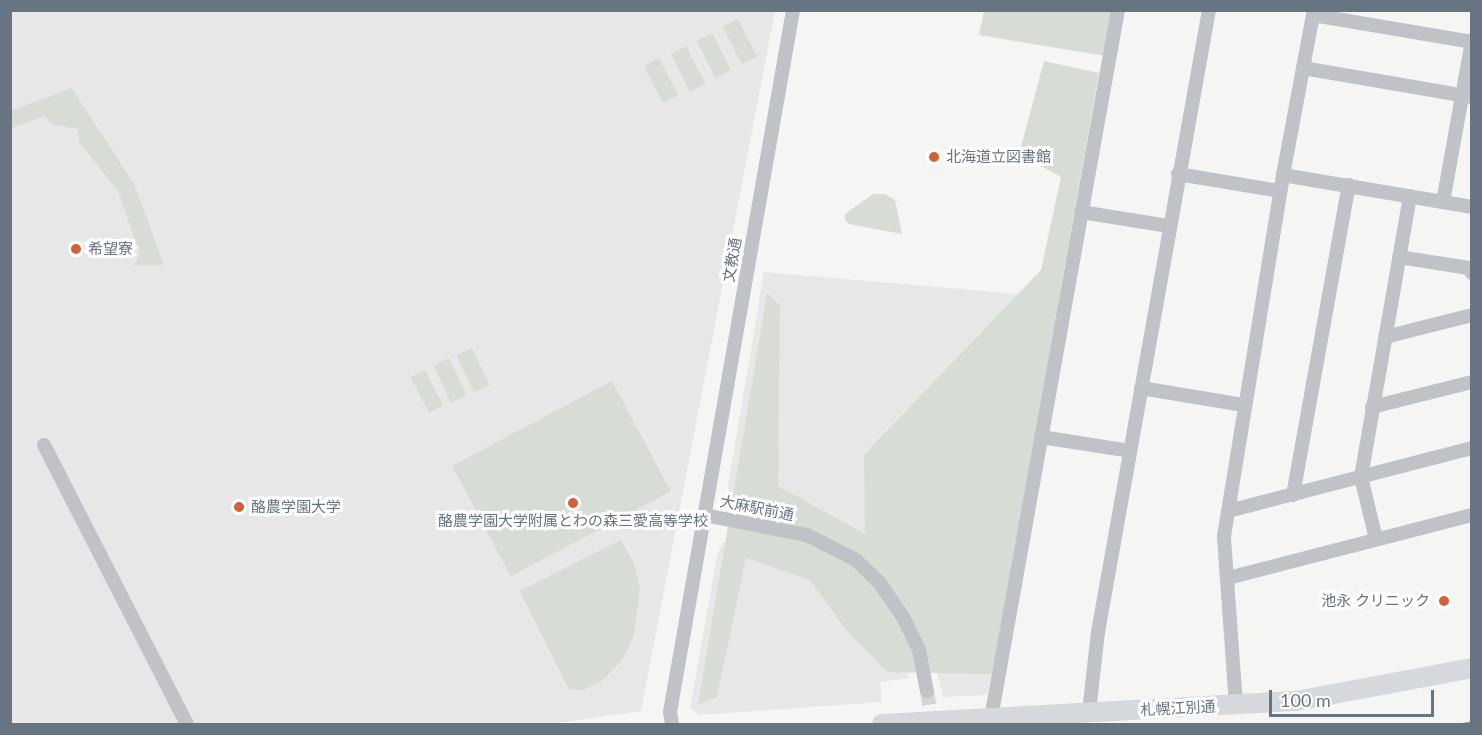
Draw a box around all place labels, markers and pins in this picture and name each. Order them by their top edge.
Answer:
place label: 北海道立図書館 [946,148,1051,166]
marker: 北海道立図書館 [927,150,941,164]
place label: 希望寮 [88,240,133,258]
marker: 希望寮 [69,242,83,256]
marker: 酪農学園大学附属とわの森三愛高等学校 [566,496,580,510]
place label: 酪農学園大学 [251,498,341,516]
marker: 酪農学園大学 [232,500,246,514]
place label: 酪農学園大学附属とわの森三愛高等学校 [438,512,708,530]
place label: 池永 クリニック [1321,592,1430,610]
marker: 池永 クリニック [1435,592,1453,610]

